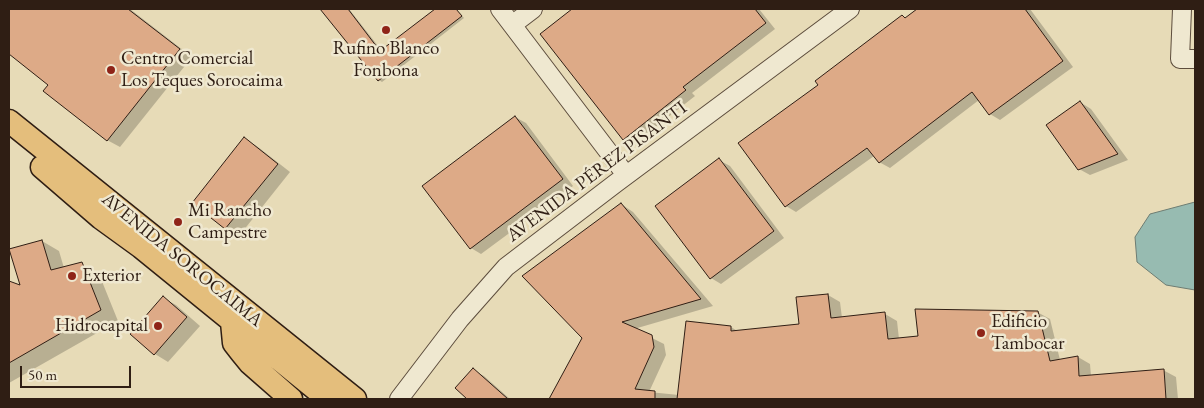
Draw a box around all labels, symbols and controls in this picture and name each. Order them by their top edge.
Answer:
marker: Rufino Blanco Fonbona [380,24,392,36]
place label: Rufino Blanco Fonbona [333,38,439,82]
place label: Centro Comercial Los Teques Sorocaima [121,48,283,92]
marker: Centro Comercial Los Teques Sorocaima [105,64,117,76]
street label: AVENIDA PÉREZ PISANTI [502,97,692,247]
street label: AVENIDA SOROCAIMA [97,188,267,332]
place label: Mi Rancho Campestre [188,200,272,244]
marker: Mi Rancho Campestre [172,216,184,228]
place label: Exterior [82,265,141,287]
marker: Exterior [66,270,78,282]
place label: Edificio Tambocar [991,311,1065,355]
place label: Hidrocapital [55,315,148,337]
marker: Hidrocapital [152,320,164,332]
marker: Edificio Tambocar [975,327,987,339]
scale bar [22,356,134,388]
text: 50 m [28,365,57,384]

